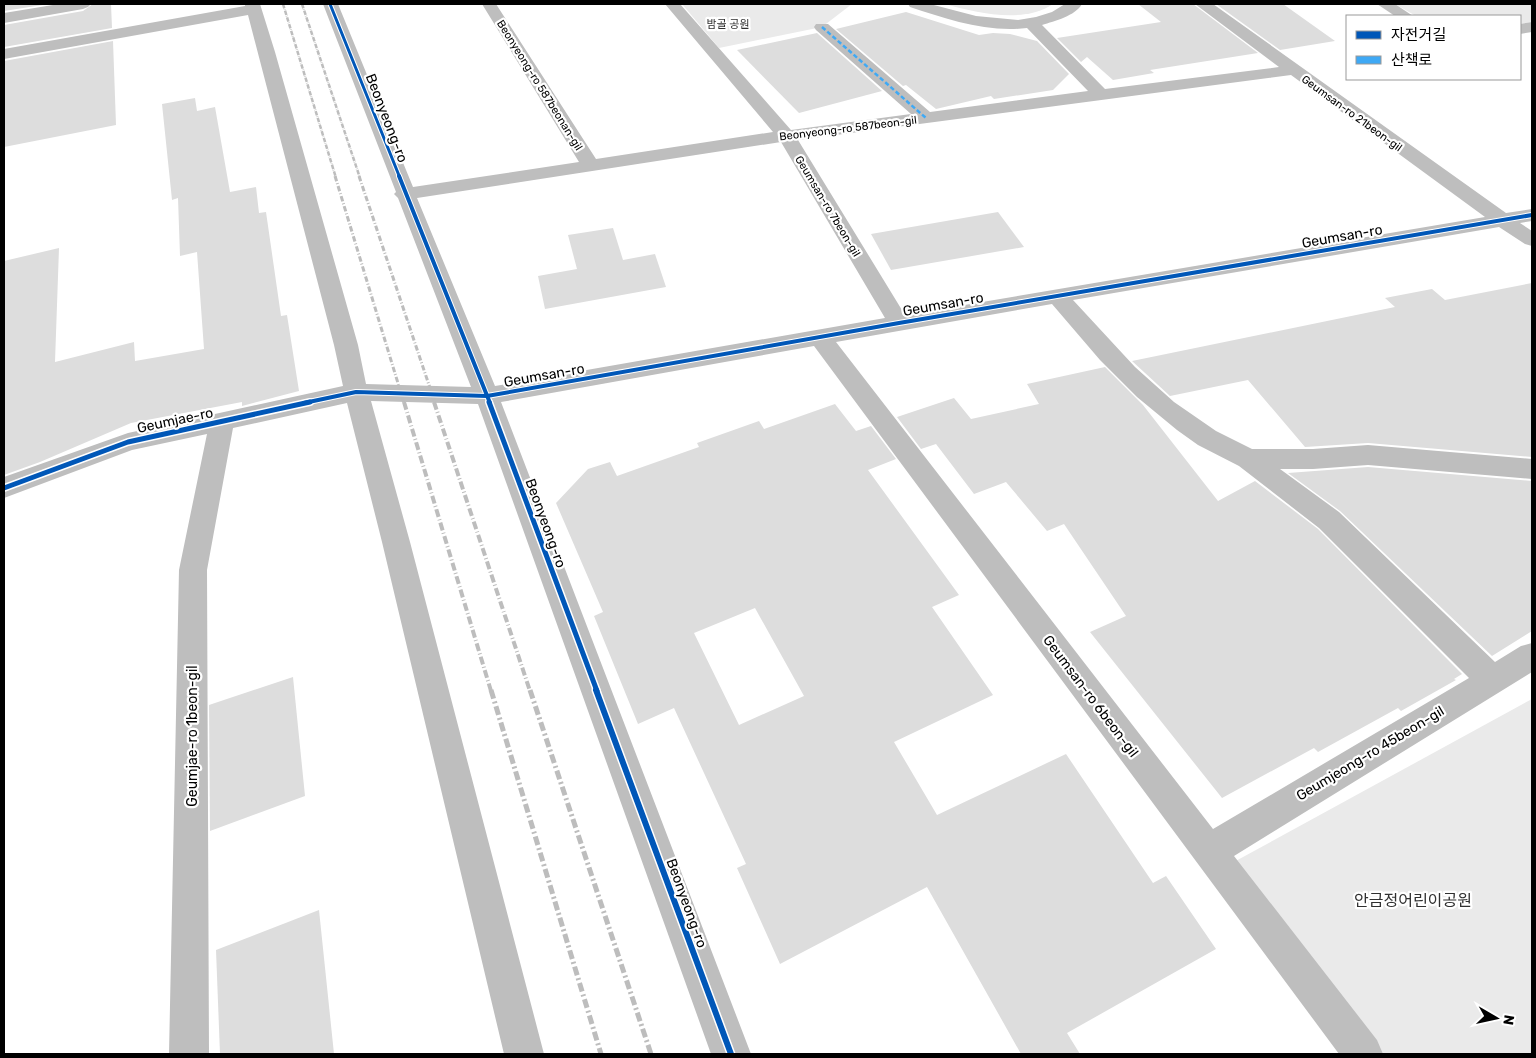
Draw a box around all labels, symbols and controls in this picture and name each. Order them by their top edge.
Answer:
legend [1346,15,1521,80]
street label: Beonyeong-ro 587beonan-gil [494,18,585,153]
park label: 밤골 공원 [706,18,750,31]
text: 자전거길 [1391,26,1446,44]
text: 산책로 [1391,51,1432,69]
street label: Beonyeong-ro [362,71,411,165]
street label: Geumsan-ro 21beon-gil [1299,73,1404,154]
street label: Beonyeong-ro 587beon-gil [779,114,918,143]
street label: Geumsan-ro 7beon-gil [792,153,863,259]
street label: Geumsan-ro [1300,221,1384,252]
street label: Geumsan-ro [901,289,985,320]
street label: Geumsan-ro [502,360,586,391]
street label: Geumjae-ro [135,404,215,437]
street label: Beonyeong-ro [522,476,570,570]
street label: Geumsan-ro 6beon-gil [1039,632,1142,761]
street label: Geumjae-ro 1beon-gil [184,665,201,807]
street label: Geumjeong-ro 45beon-gil [1293,702,1447,804]
street label: Beonyeong-ro [663,856,711,950]
park label: 안금정어린이공원 [1354,891,1472,910]
north arrow [1471,993,1521,1043]
text: N [1499,1014,1518,1026]

